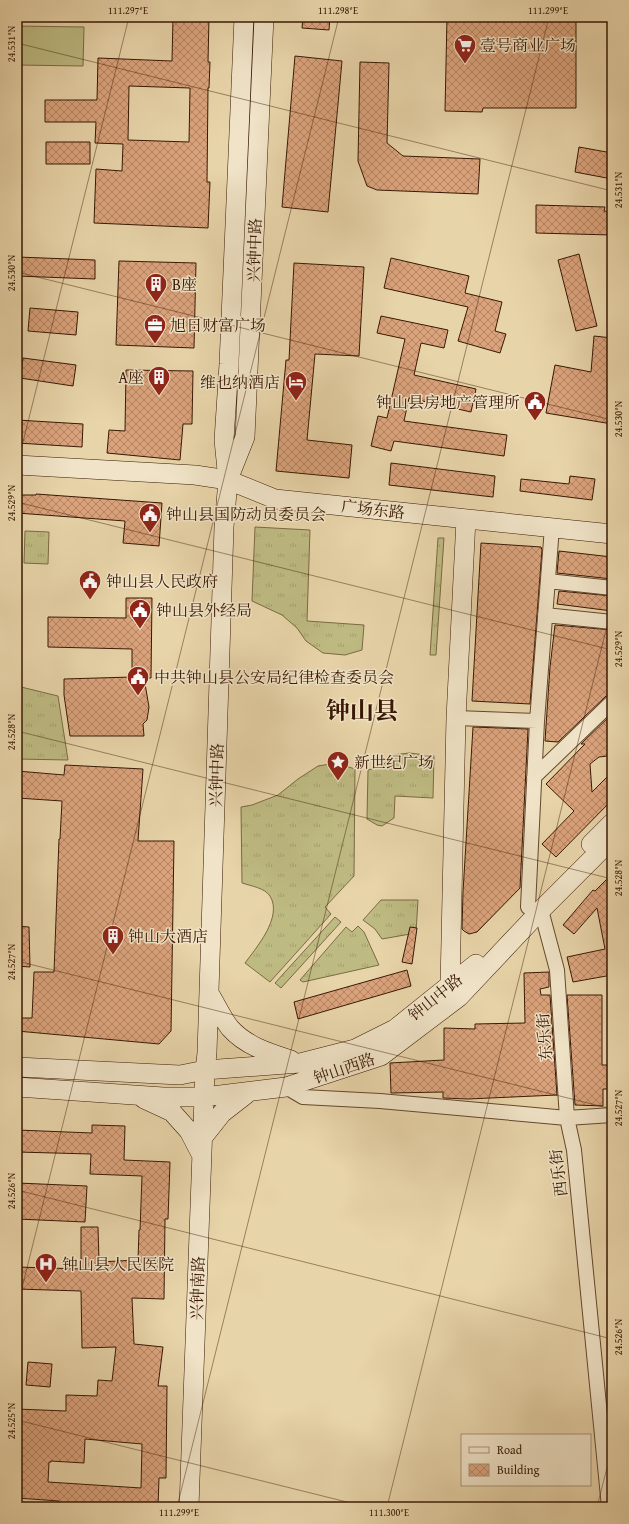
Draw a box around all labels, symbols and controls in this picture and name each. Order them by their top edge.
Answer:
text: 111.297°E [108,3,148,18]
text: 111.298°E [318,3,358,18]
text: 111.299°E [528,3,568,18]
text: 24.531°N [4,25,19,62]
supermarket icon: 壹号商业广场 [452,32,478,65]
place label: 壹号商业广场 [480,33,576,57]
text: 24.531°N [611,171,626,208]
street label: 兴钟中路 [241,218,267,282]
text: 24.530°N [4,254,19,291]
building icon: B座 [143,271,169,304]
place label: B座 [172,272,197,296]
office icon: 旭日财富广场 [142,312,168,345]
place label: 旭日财富广场 [170,313,266,337]
building icon: A座 [146,364,172,397]
place label: A座 [118,365,144,389]
hotel icon: 维也纳酒店 [283,369,309,402]
place label: 维也纳酒店 [200,370,280,394]
public building icon: 钟山县房地产管理所 [522,389,548,422]
place label: 钟山县房地产管理所 [376,390,520,414]
text: 24.530°N [611,400,626,437]
text: 24.529°N [4,484,19,521]
street label: 广场东路 [340,494,406,524]
public building icon: 钟山县国防动员委员会 [137,501,163,534]
place label: 钟山县国防动员委员会 [166,502,326,526]
public building icon: 钟山县人民政府 [77,568,103,601]
place label: 钟山县人民政府 [106,569,218,593]
public building icon: 钟山县外经局 [127,597,153,630]
place label: 钟山县外经局 [156,598,252,622]
text: 24.529°N [611,630,626,667]
public building icon: 中共钟山县公安局纪律检查委员会 [125,664,151,697]
place label: 中共钟山县公安局纪律检查委员会 [154,665,394,689]
district label: 钟山县 [326,693,398,728]
text: 24.528°N [4,713,19,750]
street label: 兴钟中路 [203,743,229,807]
place icon: 新世纪广场 [325,749,351,782]
place label: 新世纪广场 [354,750,434,774]
text: 24.528°N [611,859,626,896]
building icon: 钟山大酒店 [100,923,126,956]
place label: 钟山大酒店 [128,924,208,948]
text: 24.527°N [4,943,19,980]
street label: 钟山中路 [403,968,467,1026]
street label: 东乐街 [530,1012,558,1062]
street label: 钟山西路 [310,1046,378,1090]
text: 24.527°N [611,1089,626,1126]
street label: 西乐街 [543,1148,573,1198]
text: 24.526°N [4,1172,19,1209]
hospital icon: 钟山县人民医院 [33,1251,59,1284]
place label: 钟山县人民医院 [62,1252,174,1276]
street label: 兴钟南路 [184,1256,210,1320]
text: 24.526°N [611,1318,626,1355]
text: 24.525°N [4,1402,19,1439]
legend [461,1434,591,1486]
text: Road [497,1441,523,1458]
text: Building [497,1461,540,1478]
text: 111.299°E [159,1505,199,1520]
text: 111.300°E [369,1505,409,1520]

